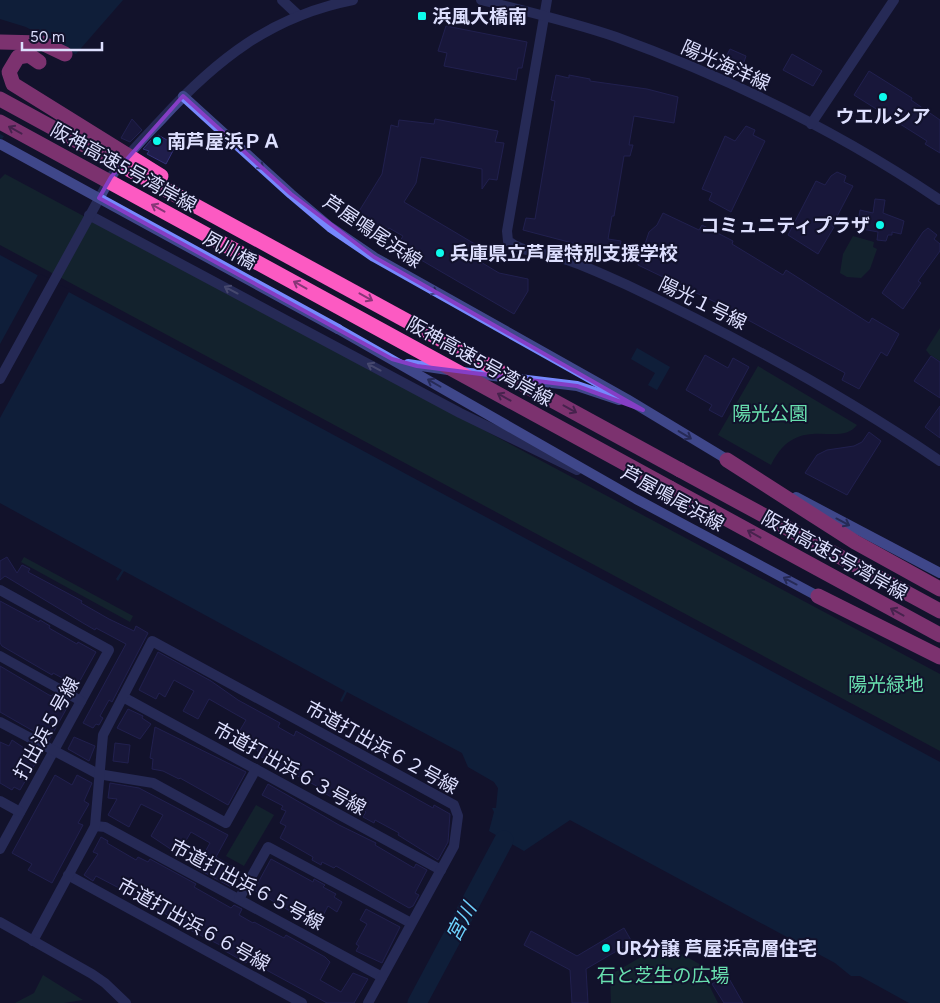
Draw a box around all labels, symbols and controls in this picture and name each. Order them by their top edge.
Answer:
place label: 浜風大橋南 [432,5,527,28]
marker: 浜風大橋南 [416,10,428,22]
scale bar [22,20,102,52]
text: 50 m [30,28,65,46]
street label: 陽光海洋線 [678,36,774,95]
marker: ウエルシア [877,91,889,103]
place label: ウエルシア [835,105,931,128]
street label: 阪神高速5号湾岸線 [47,118,201,217]
one-way arrow [7,125,22,135]
place label: 南芦屋浜ＰＡ [167,130,281,153]
marker: 南芦屋浜ＰＡ [151,135,163,147]
one-way arrow [252,158,265,170]
street label: 芦屋鳴尾浜線 [319,190,426,273]
one-way arrow [151,202,165,212]
place label: コミュニティプラザ [700,214,870,237]
marker: コミュニティプラザ [874,219,886,231]
street label: 夙川橋 [199,227,260,274]
place label: 兵庫県立芦屋特別支援学校 [450,242,678,265]
marker: 兵庫県立芦屋特別支援学校 [434,247,446,259]
street label: 陽光１号線 [655,272,751,335]
one-way arrow [293,280,308,290]
one-way arrow [224,285,239,294]
one-way arrow [423,286,438,295]
one-way arrow [358,293,373,302]
street label: 阪神高速5号湾岸線 [403,312,557,411]
one-way arrow [367,362,382,371]
one-way arrow [426,378,441,388]
one-way arrow [497,392,512,401]
park label: 陽光公園 [732,402,808,425]
one-way arrow [562,404,577,414]
one-way arrow [678,431,692,441]
street label: 芦屋鳴尾浜線 [617,461,728,536]
street label: 阪神高速5号湾岸線 [758,506,912,605]
one-way arrow [835,517,850,527]
one-way arrow [747,529,762,539]
one-way arrow [782,576,797,586]
one-way arrow [890,607,905,616]
street label: 打出浜５号線 [9,673,84,784]
park label: 陽光緑地 [848,673,924,696]
street label: 市道打出浜６２号線 [301,696,462,799]
street label: 市道打出浜６３号線 [209,717,370,820]
street label: 市道打出浜６５号線 [166,834,328,935]
street label: 市道打出浜６６号線 [113,873,274,976]
water label: 宮川 [441,897,482,945]
place label: UR分譲 芦屋浜高層住宅 [616,937,817,960]
marker: UR分譲 芦屋浜高層住宅 [600,942,612,954]
park label: 石と芝生の広場 [596,964,730,987]

